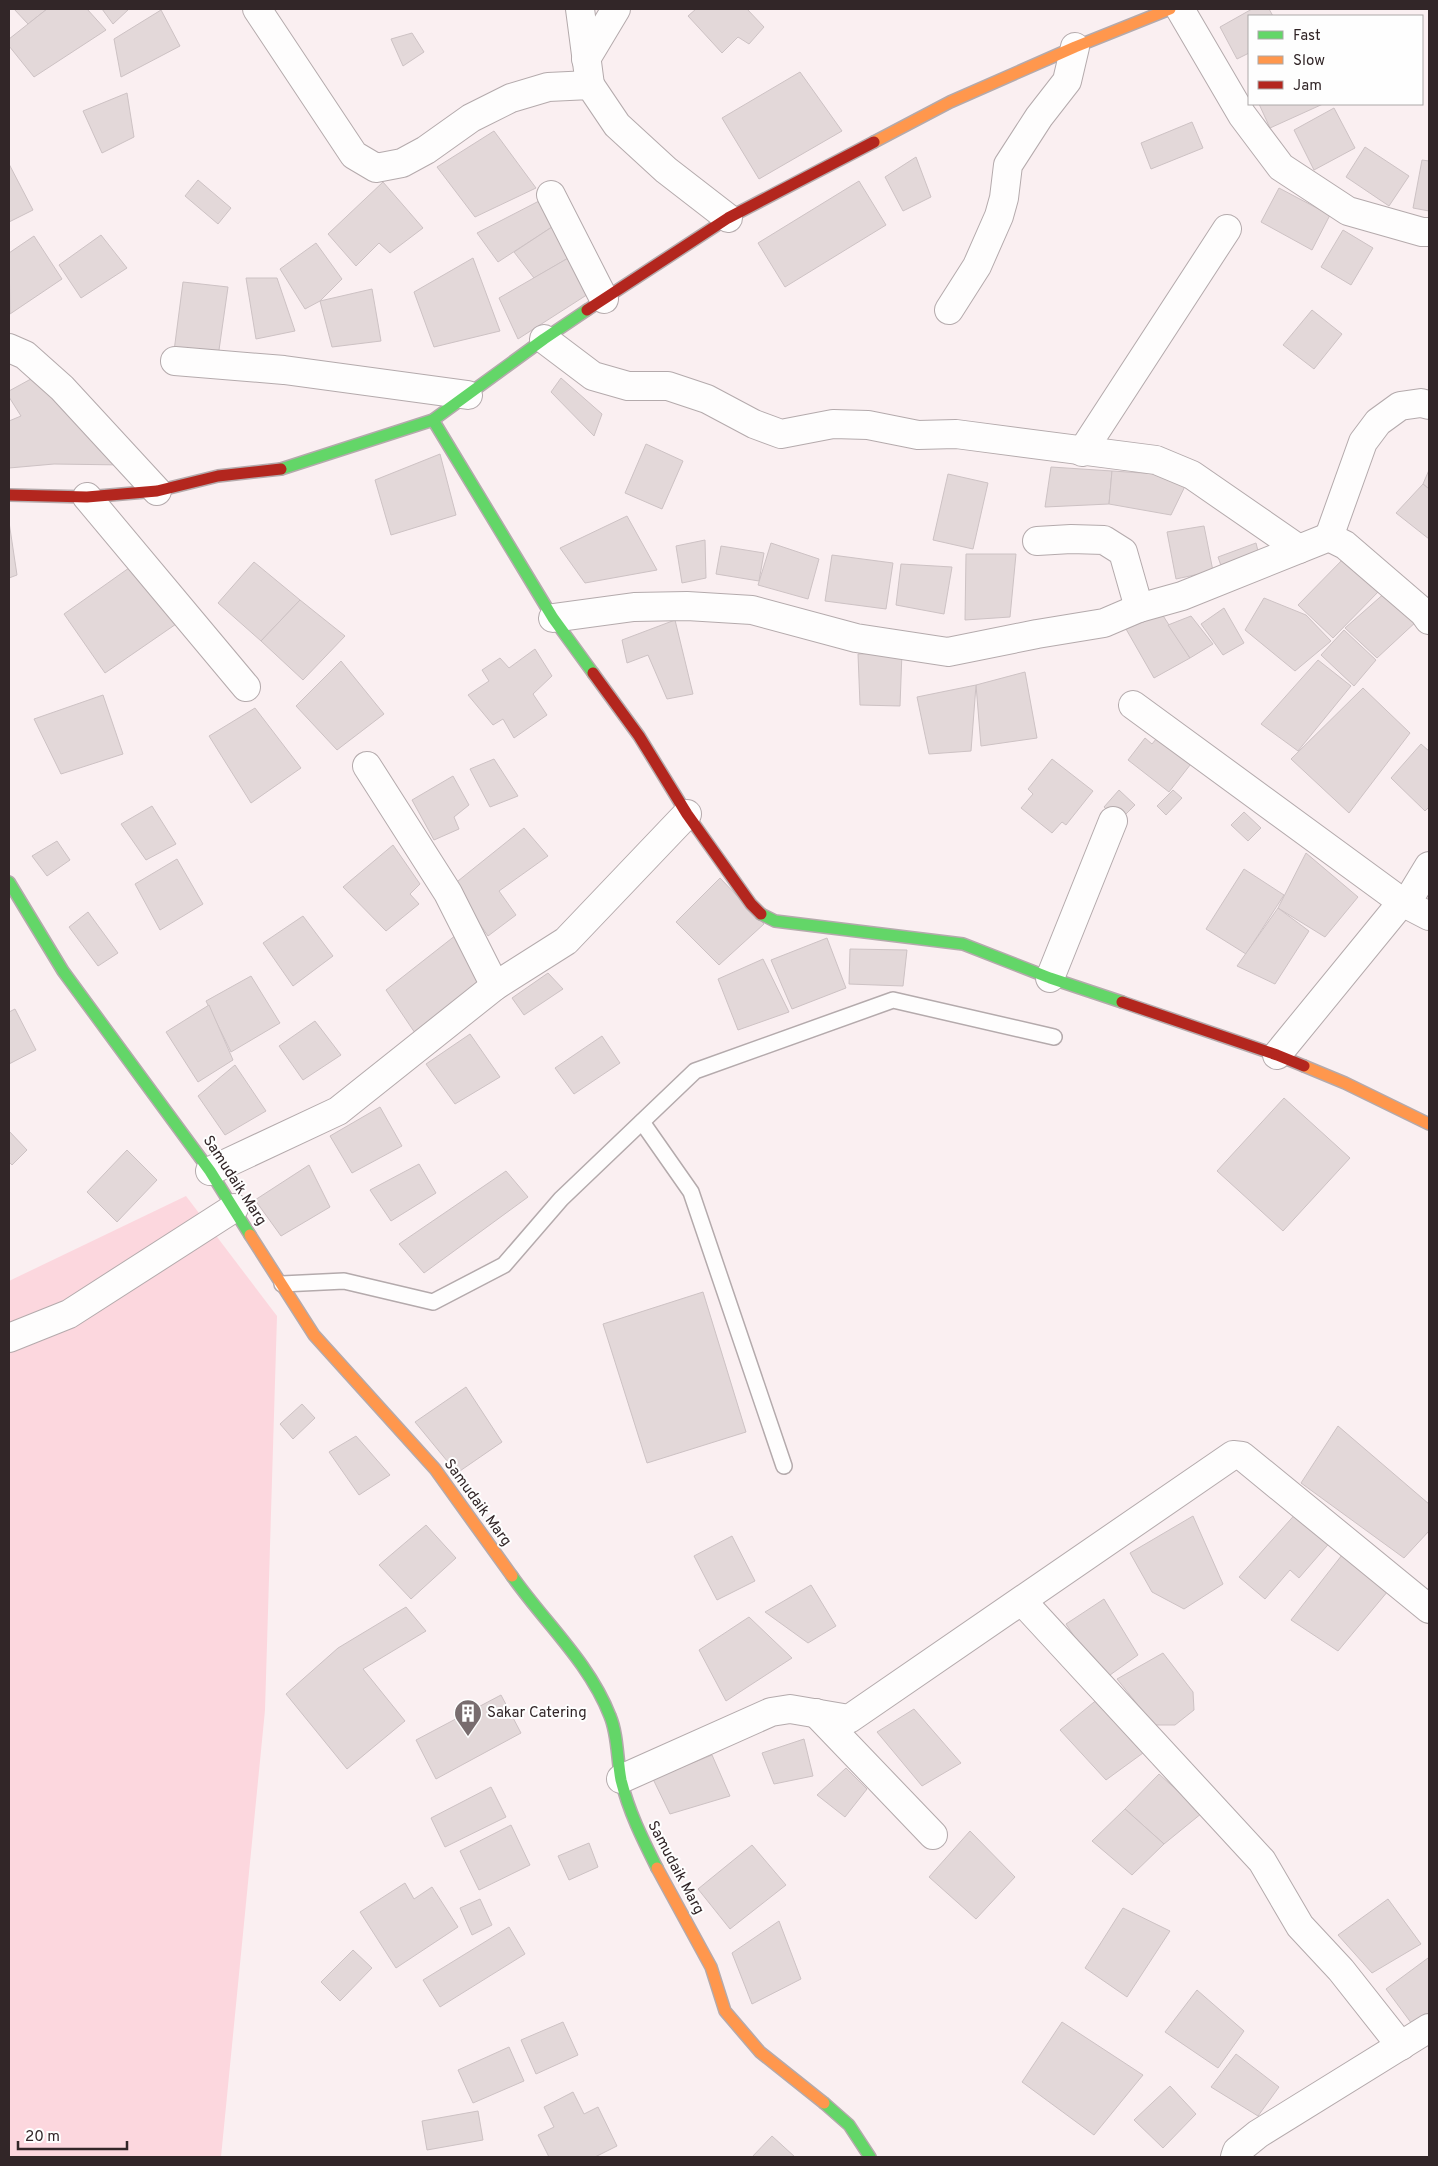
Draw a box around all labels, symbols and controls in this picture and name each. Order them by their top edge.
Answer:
legend [1248,15,1423,105]
text: Fast [1293,27,1321,46]
text: Slow [1293,52,1325,71]
text: Jam [1293,77,1322,96]
street label: Samudaik Marg [198,1132,270,1230]
street label: Samudaik Marg [439,1456,515,1550]
building icon: Sakar Catering [453,1698,483,1737]
place label: Sakar Catering [487,1704,587,1723]
street label: Samudaik Marg [642,1818,708,1918]
scale bar [18,2118,126,2150]
text: 20 m [25,2128,60,2147]

